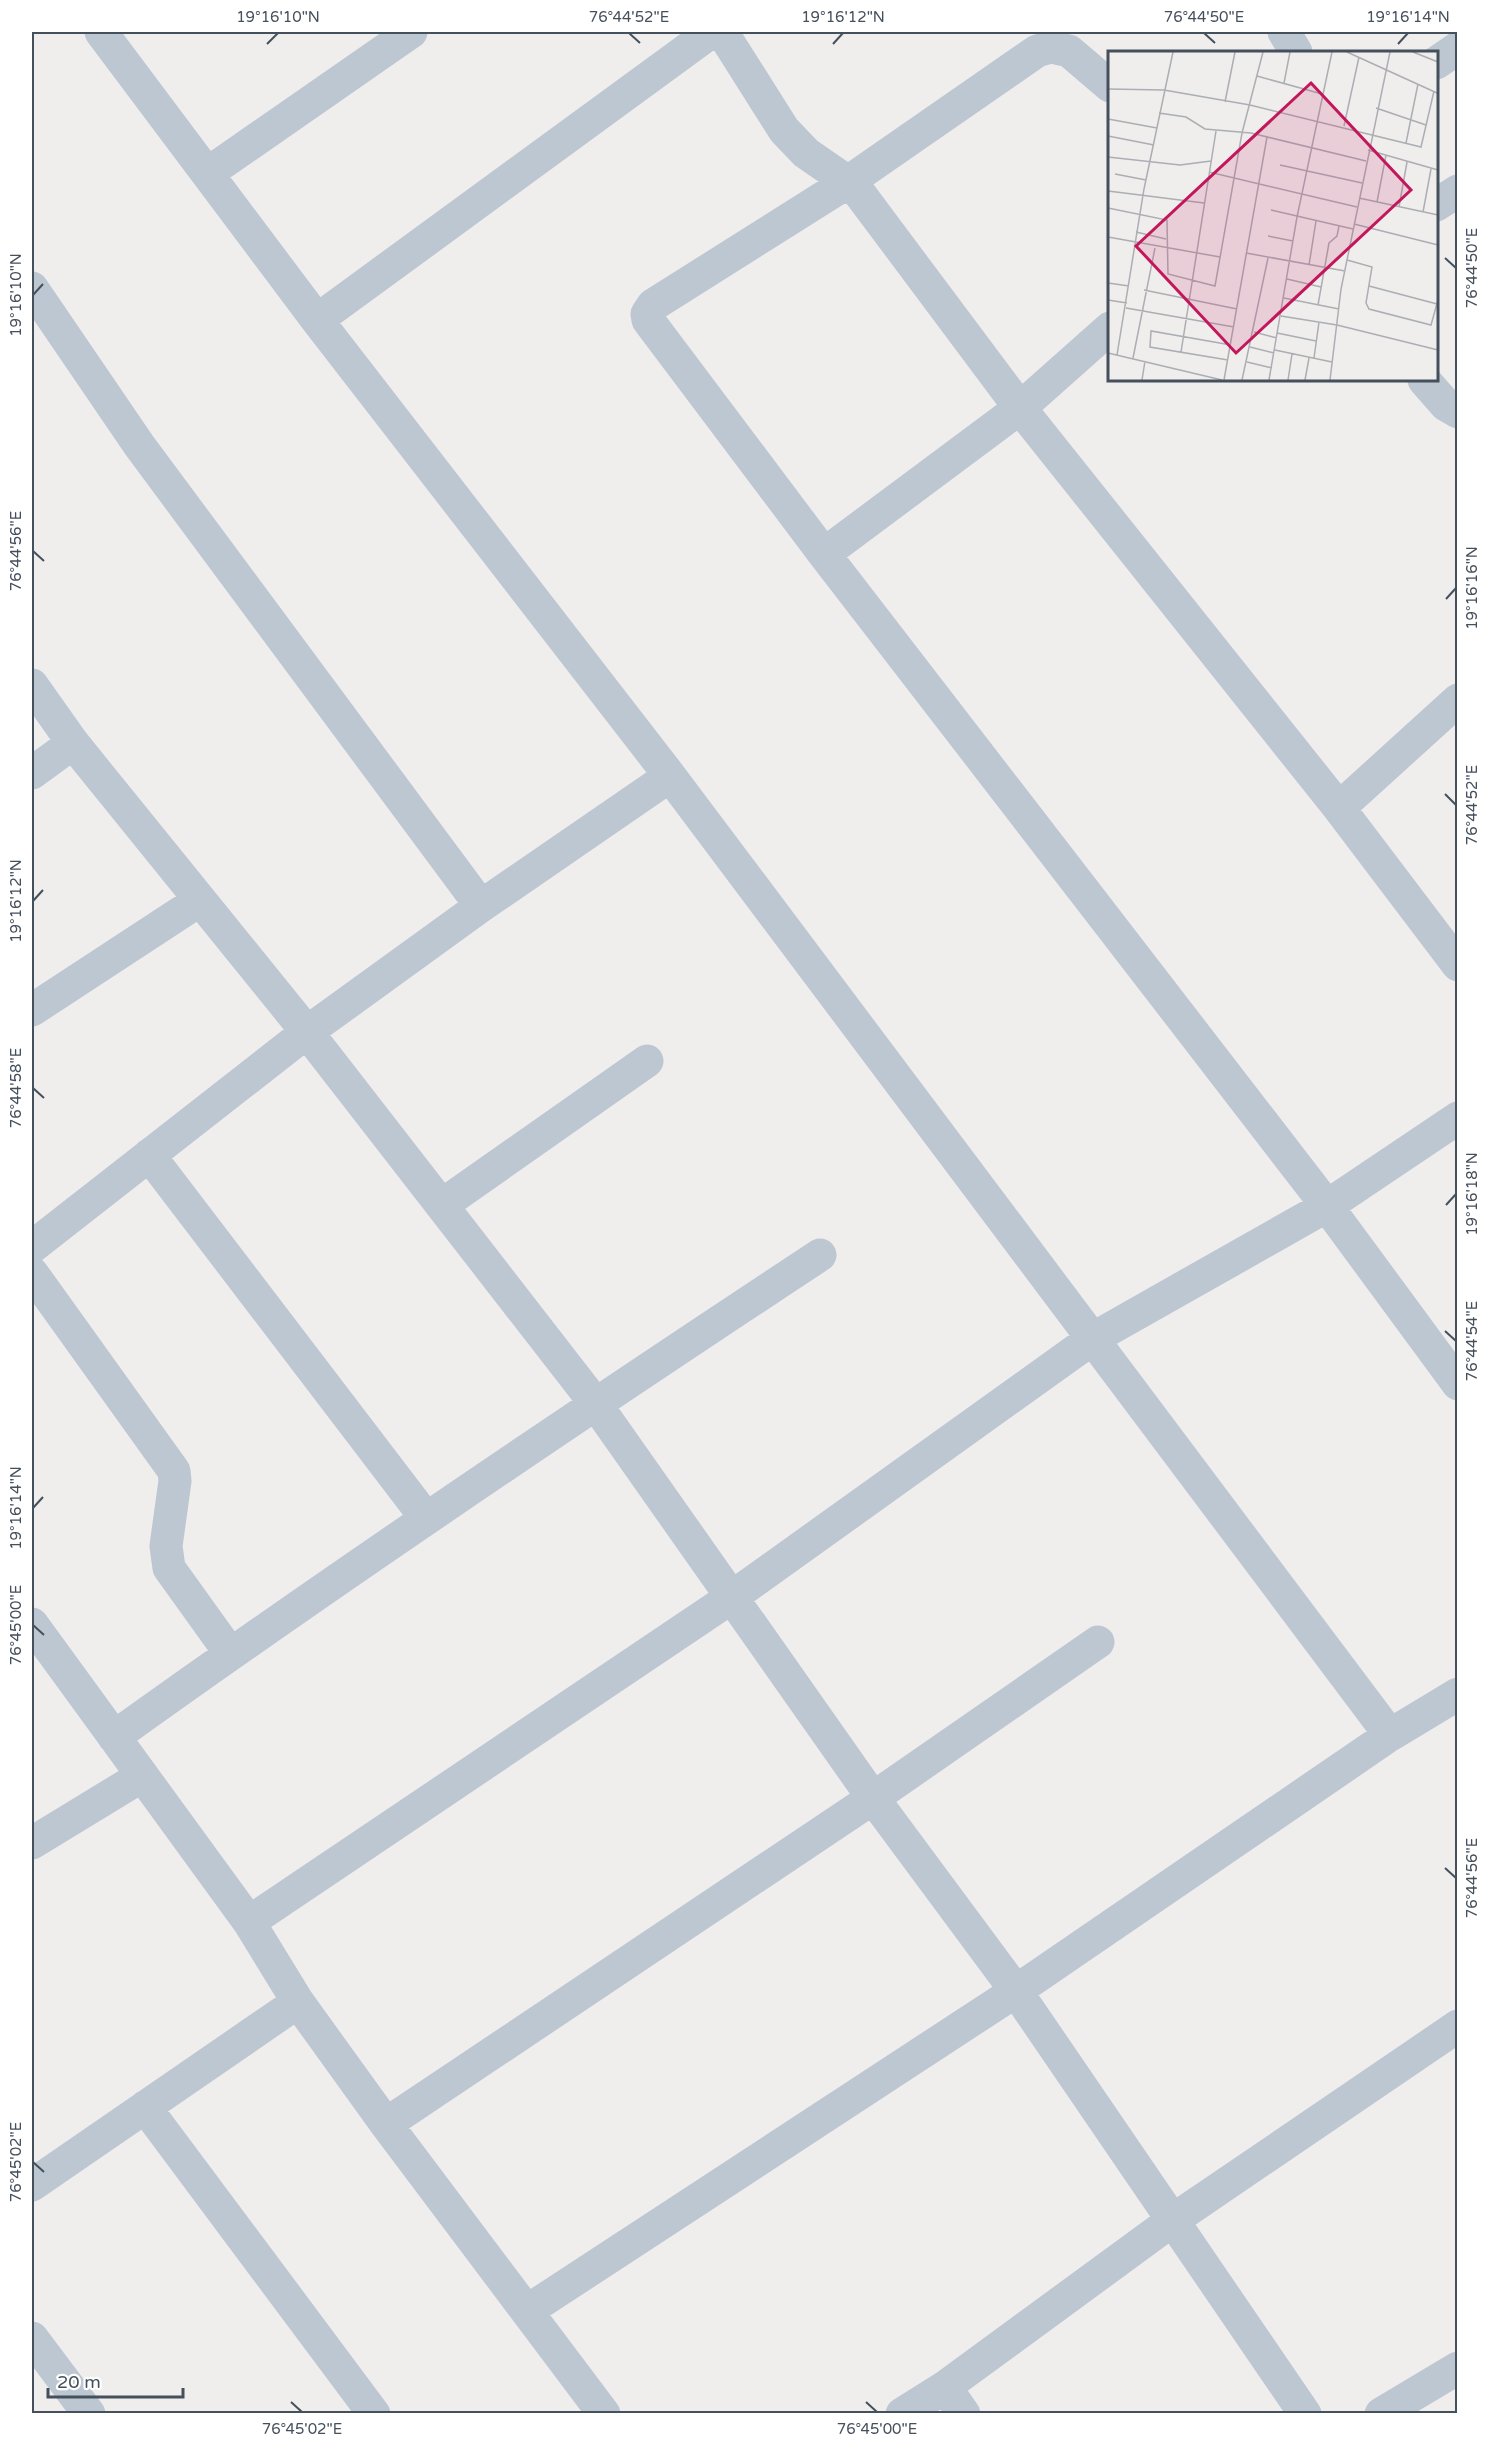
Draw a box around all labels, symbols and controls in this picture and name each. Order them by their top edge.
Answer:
text: 19°16'10"N [236,8,320,26]
text: 76°44'52"E [589,8,669,26]
text: 19°16'12"N [801,8,885,26]
text: 76°44'50"E [1164,8,1244,26]
text: 19°16'14"N [1366,8,1450,26]
inset map [1108,51,1438,381]
text: 76°44'50"E [1463,228,1481,308]
text: 19°16'10"N [7,253,25,337]
text: 76°44'56"E [7,511,25,591]
text: 19°16'16"N [1463,546,1481,630]
text: 76°44'52"E [1463,765,1481,845]
text: 19°16'12"N [7,859,25,943]
text: 76°44'58"E [7,1048,25,1128]
text: 19°16'18"N [1463,1152,1481,1236]
text: 76°44'54"E [1463,1301,1481,1381]
text: 19°16'14"N [7,1466,25,1550]
text: 76°45'00"E [7,1585,25,1665]
text: 76°44'56"E [1463,1838,1481,1918]
text: 76°45'02"E [7,2122,25,2202]
scale bar [48,2361,183,2399]
text: 20 m [57,2371,101,2393]
text: 76°45'02"E [262,2420,342,2438]
text: 76°45'00"E [837,2420,917,2438]

